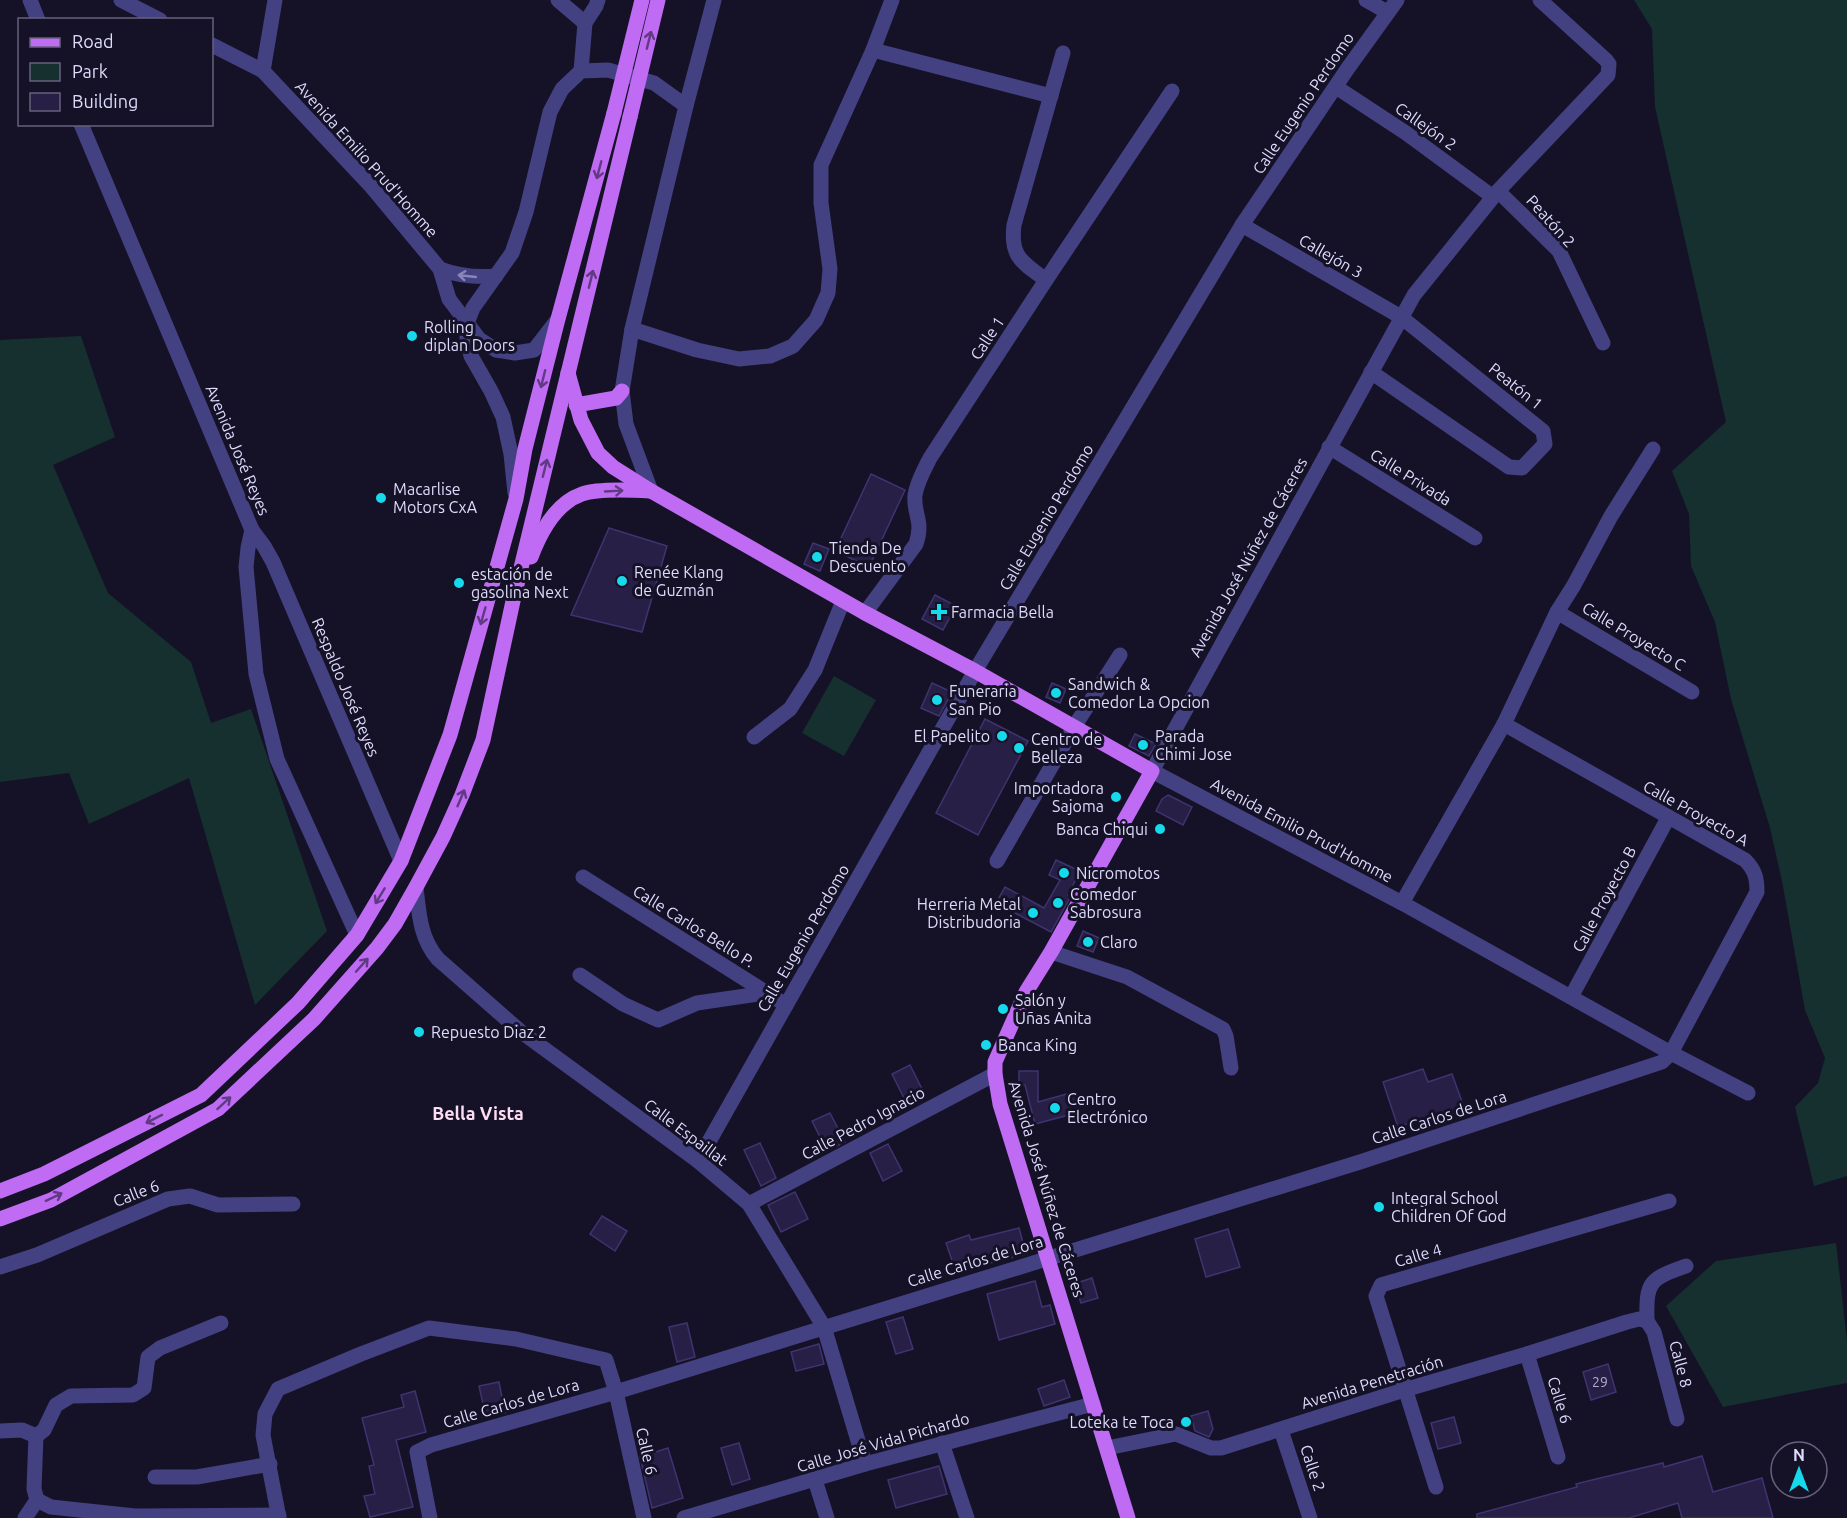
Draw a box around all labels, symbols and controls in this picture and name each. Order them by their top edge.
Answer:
legend [18,18,213,126]
street label: Calle Eugenio Perdomo [1249,29,1357,177]
text: Road [72,31,114,51]
one-way arrow [643,31,655,50]
text: Park [72,61,108,81]
street label: Avenida Emilio Prud'Homme [292,77,442,241]
text: Building [72,91,138,111]
street label: Callejón 2 [1392,98,1460,154]
one-way arrow [592,160,604,179]
street label: Peatón 2 [1523,191,1579,251]
street label: Callejón 3 [1296,231,1366,281]
one-way arrow [585,270,597,289]
one-way arrow [458,271,478,282]
street label: Calle 1 [966,313,1008,363]
place label: Rolling diplan Doors [424,318,515,354]
marker: Rolling diplan Doors [405,329,419,343]
street label: Peatón 1 [1486,359,1546,413]
one-way arrow [536,369,548,388]
street label: Avenida José Reyes [202,382,274,518]
street label: Calle Eugenio Perdomo [995,441,1097,593]
street label: Calle Privada [1367,445,1455,509]
street label: Avenida José Núñez de Cáceres [1186,454,1310,660]
one-way arrow [540,459,551,478]
place label: Macarlise Motors CxA [393,480,478,516]
one-way arrow [604,485,624,496]
marker: Macarlise Motors CxA [374,491,388,505]
place label: Tienda De Descuento [829,539,906,575]
marker: Tienda De Descuento [810,550,824,564]
place label: Renée Klang de Guzmán [634,563,724,599]
place label: estación de gasolina Next [471,565,569,601]
marker: Renée Klang de Guzmán [615,574,629,588]
marker: estación de gasolina Next [452,576,466,590]
street label: Calle Proyecto C [1579,598,1689,674]
place label: Farmacia Bella [951,603,1054,621]
marker: Farmacia Bella [932,605,946,619]
one-way arrow [477,606,489,625]
street label: Respaldo José Reyes [309,615,383,759]
place label: Sandwich & Comedor La Opcion [1068,675,1210,711]
place label: Funeraria San Pio [949,682,1017,718]
marker: Sandwich & Comedor La Opcion [1049,686,1063,700]
marker: Funeraria San Pio [930,693,944,707]
place label: El Papelito [914,727,990,745]
place label: Parada Chimi Jose [1155,727,1232,763]
marker: El Papelito [995,729,1009,743]
place label: Centro de Belleza [1031,730,1102,766]
marker: Parada Chimi Jose [1136,738,1150,752]
marker: Centro de Belleza [1012,741,1026,755]
street label: Avenida Emilio Prud'Homme [1208,774,1396,886]
street label: Calle Proyecto A [1640,777,1752,850]
place label: Importadora Sajoma [1014,779,1104,815]
one-way arrow [456,789,467,807]
marker: Importadora Sajoma [1109,790,1123,804]
place label: Banca Chiqui [1056,820,1148,838]
marker: Banca Chiqui [1153,822,1167,836]
street label: Calle Proyecto B [1569,843,1639,955]
street label: Calle Eugenio Perdomo [753,861,853,1015]
place label: Nicromotos [1076,864,1160,882]
marker: Nicromotos [1057,866,1071,880]
street label: Calle Carlos Bello P. [630,881,758,971]
place label: Comedor Sabrosura [1070,885,1142,921]
one-way arrow [374,887,386,904]
place label: Herreria Metal Distribudoria [917,895,1021,931]
marker: Comedor Sabrosura [1051,896,1065,910]
marker: Herreria Metal Distribudoria [1026,906,1040,920]
place label: Claro [1100,933,1138,951]
marker: Claro [1081,935,1095,949]
one-way arrow [355,958,369,973]
place label: Salón y Uñas Anita [1015,991,1092,1027]
marker: Salón y Uñas Anita [996,1002,1010,1016]
place label: Repuesto Diaz 2 [431,1023,547,1041]
marker: Repuesto Diaz 2 [412,1025,426,1039]
place label: Banca King [998,1036,1077,1054]
marker: Banca King [979,1038,993,1052]
street label: Avenida José Núñez de Cáceres [1005,1079,1089,1299]
street label: Calle Pedro Ignacio [798,1083,928,1163]
street label: Calle Carlos de Lora [1369,1087,1509,1147]
place label: Centro Electrónico [1067,1090,1148,1126]
one-way arrow [217,1095,232,1110]
street label: Calle Espaillat [641,1095,732,1169]
marker: Centro Electrónico [1048,1101,1062,1115]
district label: Bella Vista [432,1103,524,1123]
one-way arrow [146,1113,164,1125]
street label: Calle 6 [110,1176,162,1210]
place label: Integral School Children Of God [1391,1189,1507,1225]
one-way arrow [45,1191,63,1203]
marker: Integral School Children Of God [1372,1200,1386,1214]
street label: Calle Carlos de Lora [905,1232,1045,1290]
street label: Calle 4 [1392,1240,1444,1270]
street label: Calle 8 [1666,1339,1696,1389]
street label: Avenida Penetración [1299,1352,1445,1412]
street label: Calle 6 [1544,1374,1576,1426]
house number: 29 [1592,1374,1608,1390]
street label: Calle Carlos de Lora [441,1375,581,1431]
street label: Calle José Vidal Pichardo [795,1409,971,1475]
place label: Loteka te Toca [1070,1413,1174,1431]
marker: Loteka te Toca [1179,1415,1193,1429]
street label: Calle 6 [633,1426,661,1476]
north arrow [1769,1440,1829,1500]
street label: Calle 2 [1297,1442,1329,1494]
text: N [1793,1446,1805,1464]

